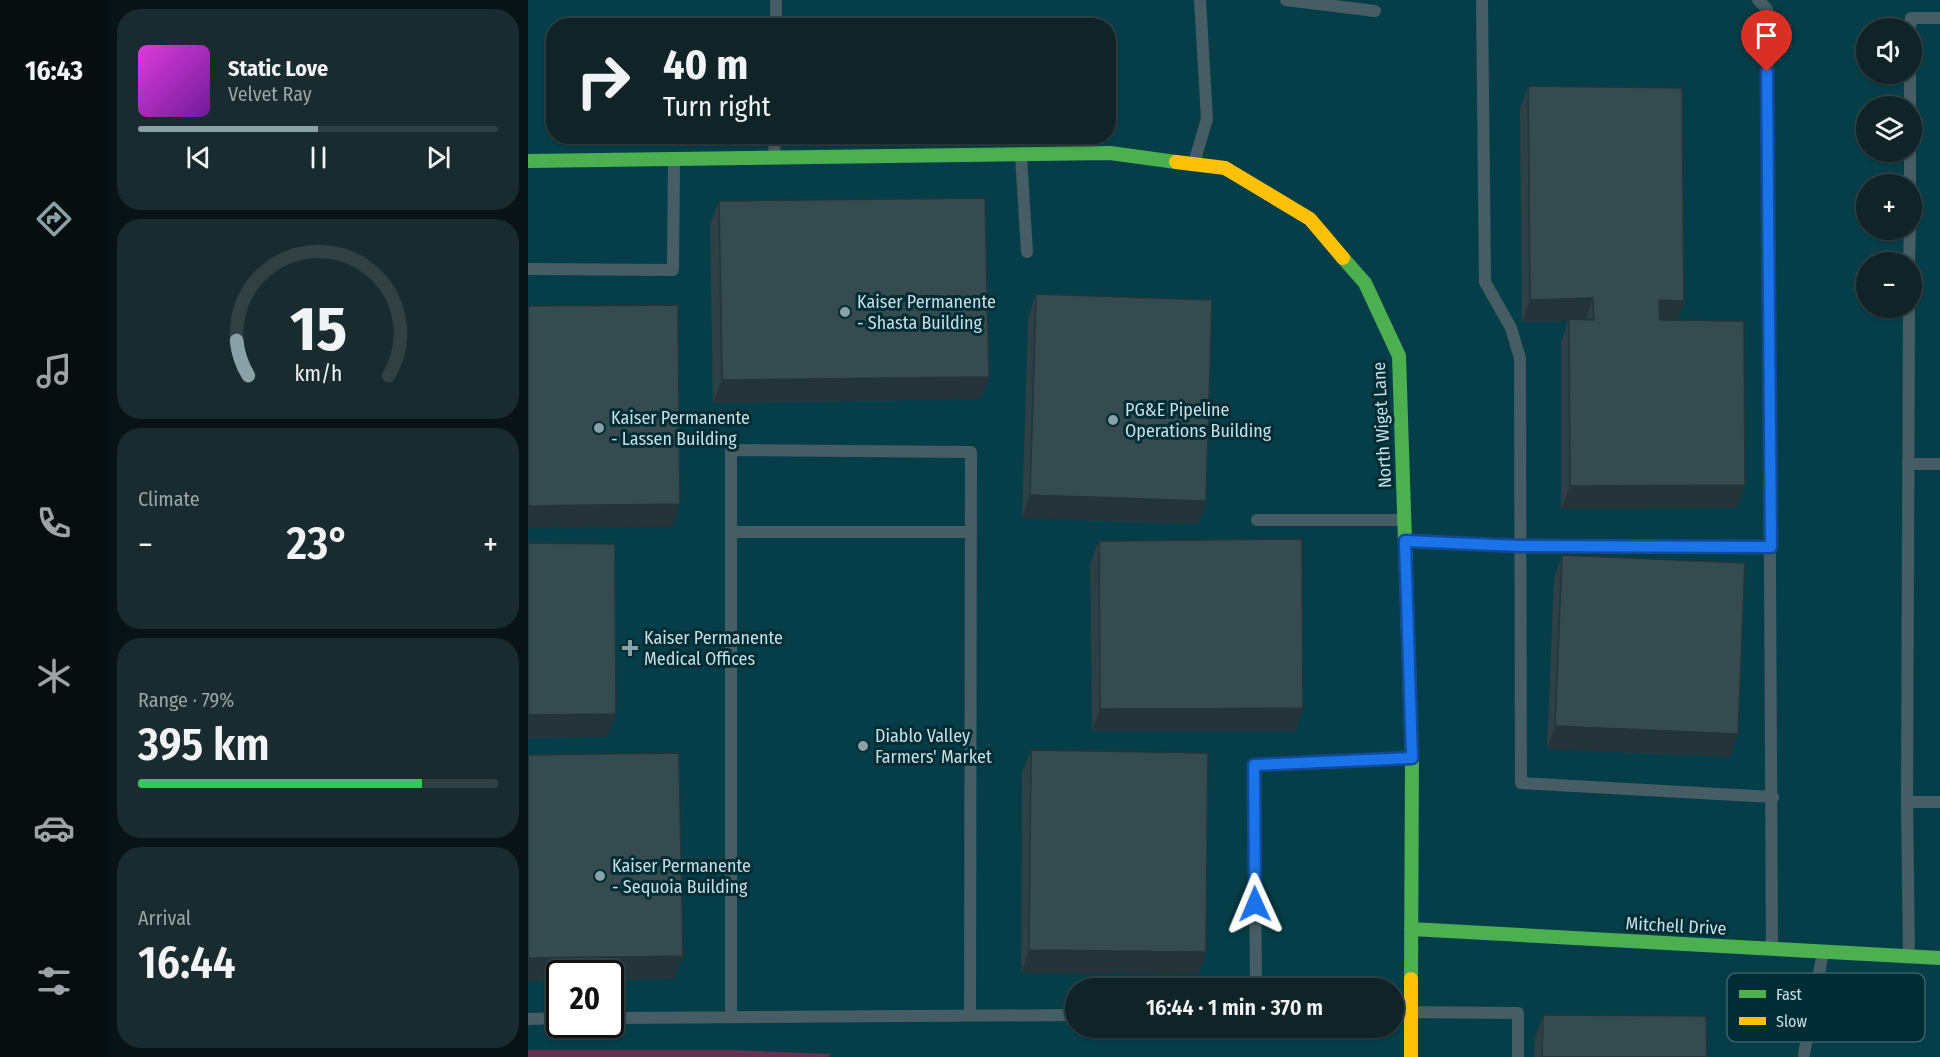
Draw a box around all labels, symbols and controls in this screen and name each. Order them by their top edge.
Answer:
pin [1741,10,1792,72]
map controls [1856,18,1922,318]
button: sound [1856,18,1922,84]
icon: arrive [1750,19,1783,52]
text: 40 m [663,40,748,90]
icon: right [564,42,642,120]
text: 16:43 [25,55,83,87]
text: Static Love [228,55,328,82]
text: Velvet Ray [228,82,312,106]
text: Turn right [663,91,771,123]
button: layers [1856,96,1922,162]
icon: previous [182,141,215,174]
icon: pause [302,141,335,174]
icon: next [422,141,455,174]
button: + [1856,174,1922,240]
icon: directions [33,198,75,240]
button: − [1856,252,1922,318]
place label: Kaiser Permanente - Shasta Building [857,291,996,334]
text: 15 [289,292,347,367]
marker: Kaiser Permanente - Shasta Building [838,305,852,319]
icon: music [33,350,75,392]
text: km/h [294,361,342,387]
street label: North Wiget Lane [1368,361,1396,489]
place label: PG&E Pipeline Operations Building [1125,399,1272,442]
place label: Kaiser Permanente - Lassen Building [611,407,750,450]
marker: PG&E Pipeline Operations Building [1106,413,1120,427]
marker: Kaiser Permanente - Lassen Building [592,421,606,435]
text: Climate [138,487,200,511]
icon: phone [33,502,75,544]
text: 23° [287,517,349,571]
text: − [138,525,153,565]
text: + [483,525,498,565]
place label: Kaiser Permanente Medical Offices [644,627,783,670]
marker: Kaiser Permanente Medical Offices [621,639,639,657]
icon: climate [33,655,75,697]
text: Range · 79% [138,688,234,712]
text: 395 km [138,718,270,772]
place label: Diablo Valley Farmers' Market [875,725,992,768]
marker: Diablo Valley Farmers' Market [856,739,870,753]
icon: car [33,807,75,849]
place label: Kaiser Permanente - Sequoia Building [612,855,751,898]
marker: Kaiser Permanente - Sequoia Building [593,869,607,883]
position arrow [1223,872,1287,936]
text: Arrival [138,906,191,930]
street label: Mitchell Drive [1625,912,1727,940]
text: 16:44 [138,936,236,990]
icon: filters [33,960,75,1002]
speed limit sign: 20 [546,960,624,1038]
legend [1727,973,1925,1042]
text: Fast [1776,985,1803,1004]
text: 16:44 · 1 min · 370 m [1146,994,1323,1021]
text: Slow [1776,1012,1807,1031]

